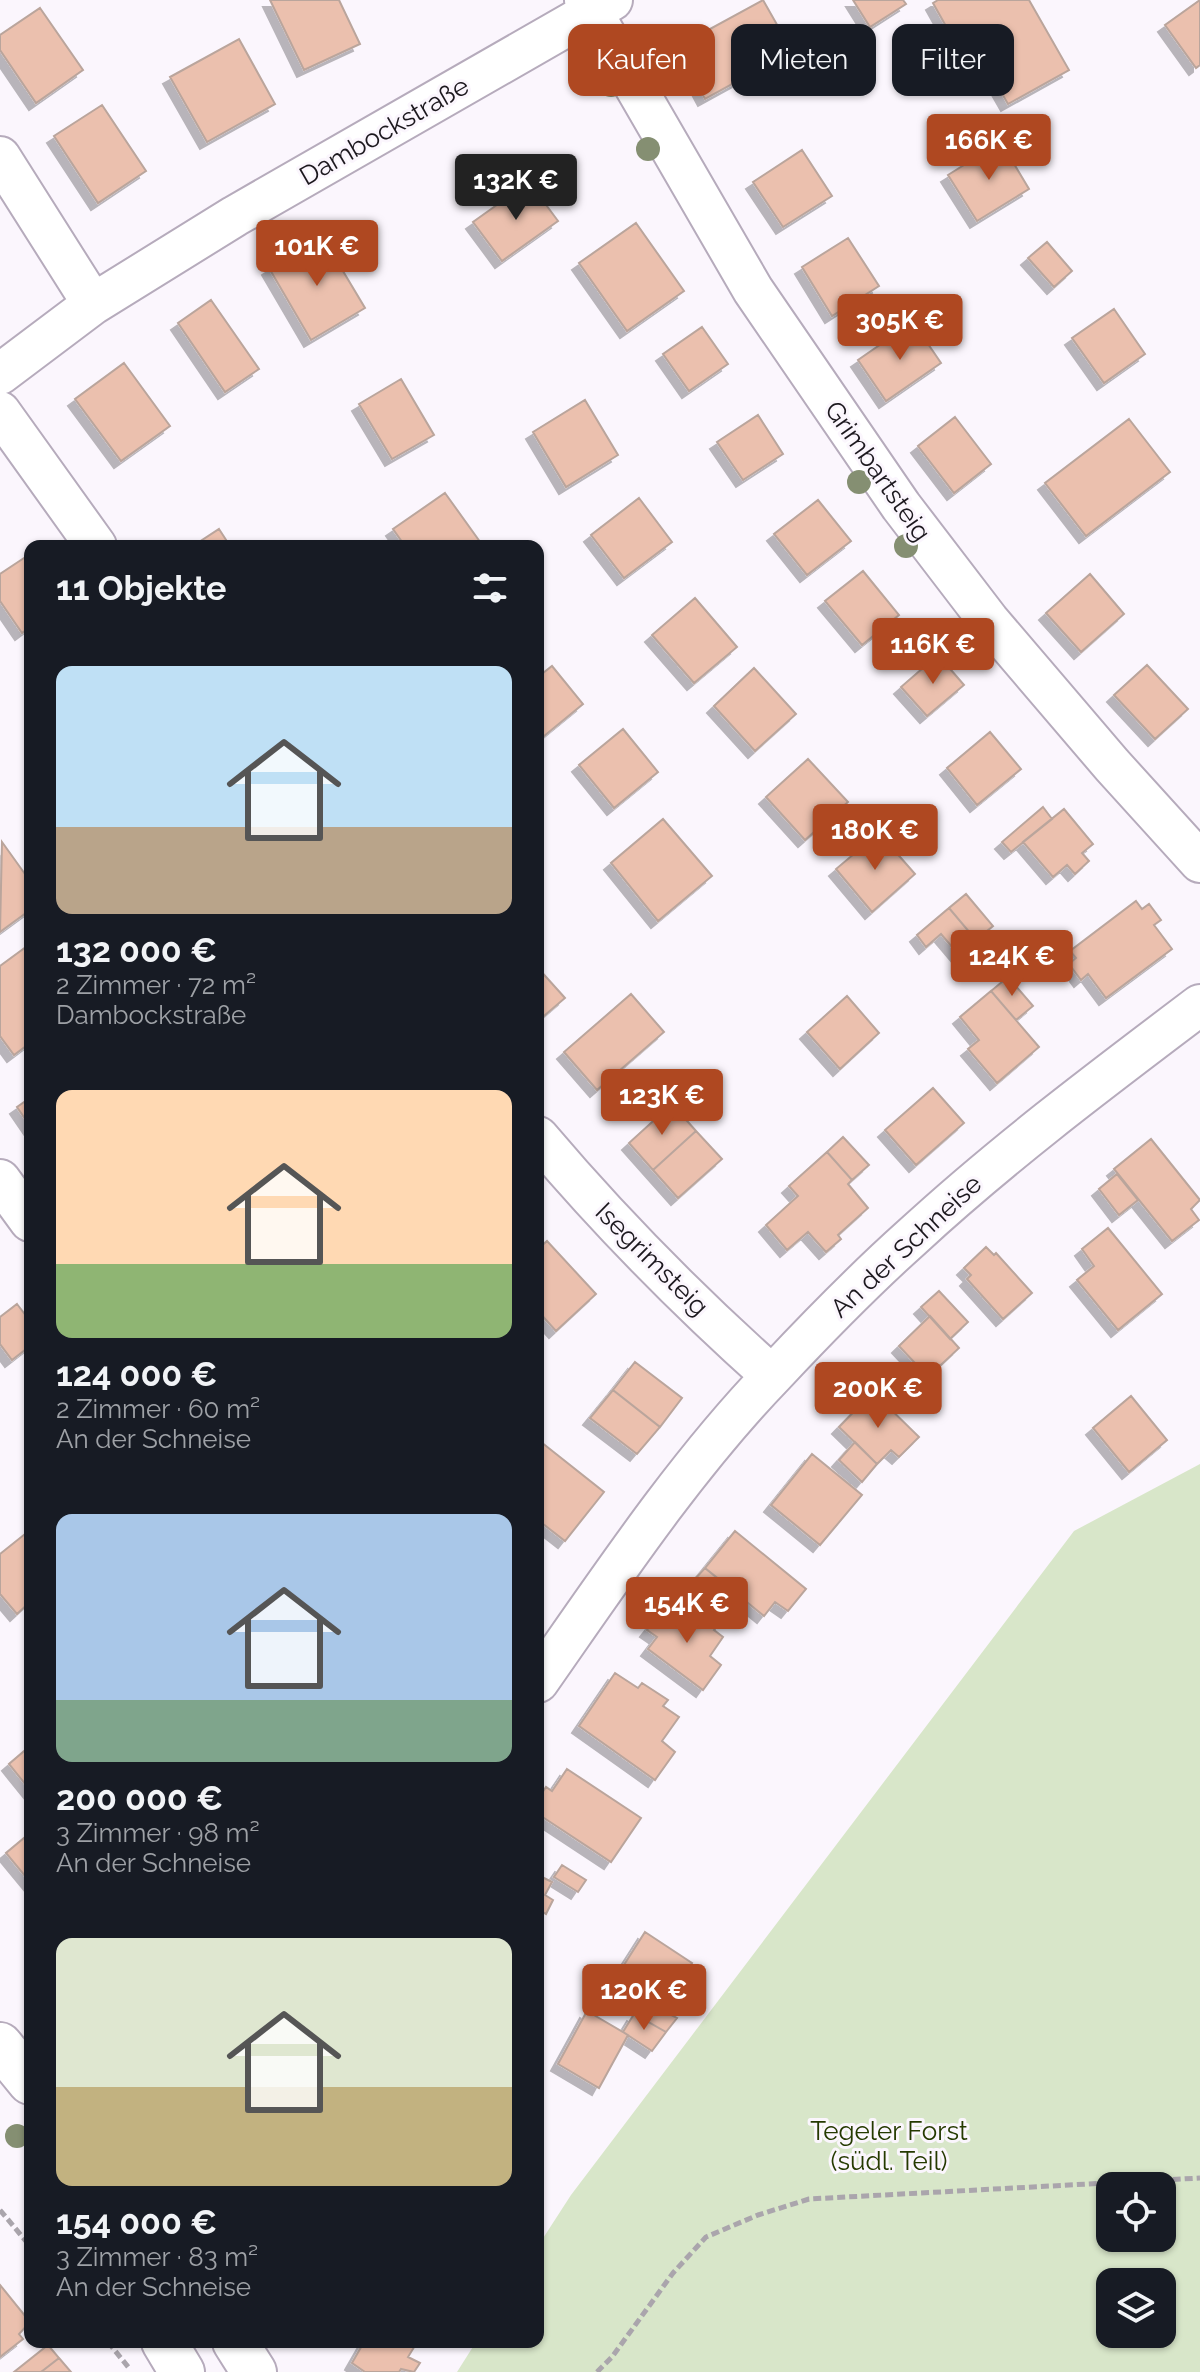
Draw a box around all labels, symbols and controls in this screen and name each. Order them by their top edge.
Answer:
chip: Kaufen [568,24,715,96]
chip: Mieten [731,24,876,96]
chip: Filter [892,24,1014,96]
street label: Dambockstraße [294,70,474,192]
pin: 166K € [924,114,1054,182]
text: 166K € [945,125,1033,155]
pin: 132K € [451,154,581,222]
text: 132K € [473,165,559,195]
pin: 101K € [252,220,382,288]
text: 101K € [274,231,360,261]
pin: 305K € [835,294,965,362]
text: 305K € [856,305,944,335]
street label: Grimbartsteig [819,395,937,547]
icon: filters [468,566,512,610]
text: 11 Objekte [56,568,226,608]
pin: 116K € [868,618,998,686]
text: 116K € [890,629,976,659]
icon: home [212,718,356,862]
pin: 180K € [810,804,940,872]
text: 180K € [831,815,919,845]
text: 132 000 € [56,930,217,970]
pin: 124K € [947,930,1077,998]
text: 124K € [969,941,1055,971]
text: 2 Zimmer · 72 m² [56,970,256,1000]
text: Dambockstraße [56,1000,246,1030]
pin: 123K € [597,1069,727,1137]
text: 123K € [619,1080,705,1110]
icon: home [212,1142,356,1286]
street label: An der Schneise [824,1169,988,1323]
street label: Isegrimsteig [589,1196,715,1322]
text: 124 000 € [56,1354,217,1394]
pin: 200K € [813,1362,943,1430]
text: 200K € [833,1373,923,1403]
text: 2 Zimmer · 60 m² [56,1394,260,1424]
text: An der Schneise [56,1424,251,1454]
icon: home [212,1566,356,1710]
pin: 154K € [622,1577,752,1645]
text: 154K € [644,1588,730,1618]
text: 200 000 € [56,1778,223,1818]
text: 3 Zimmer · 98 m² [56,1818,260,1848]
text: An der Schneise [56,1848,251,1878]
pin: 120K € [579,1964,709,2032]
text: 120K € [600,1975,688,2005]
icon: home [212,1990,356,2134]
park label: Tegeler Forst (südl. Teil) [810,2116,968,2176]
map controls [1096,2172,1176,2348]
button: locate [1096,2172,1176,2252]
text: 154 000 € [56,2202,217,2242]
text: 3 Zimmer · 83 m² [56,2242,258,2272]
button: layers [1096,2268,1176,2348]
text: An der Schneise [56,2272,251,2302]

